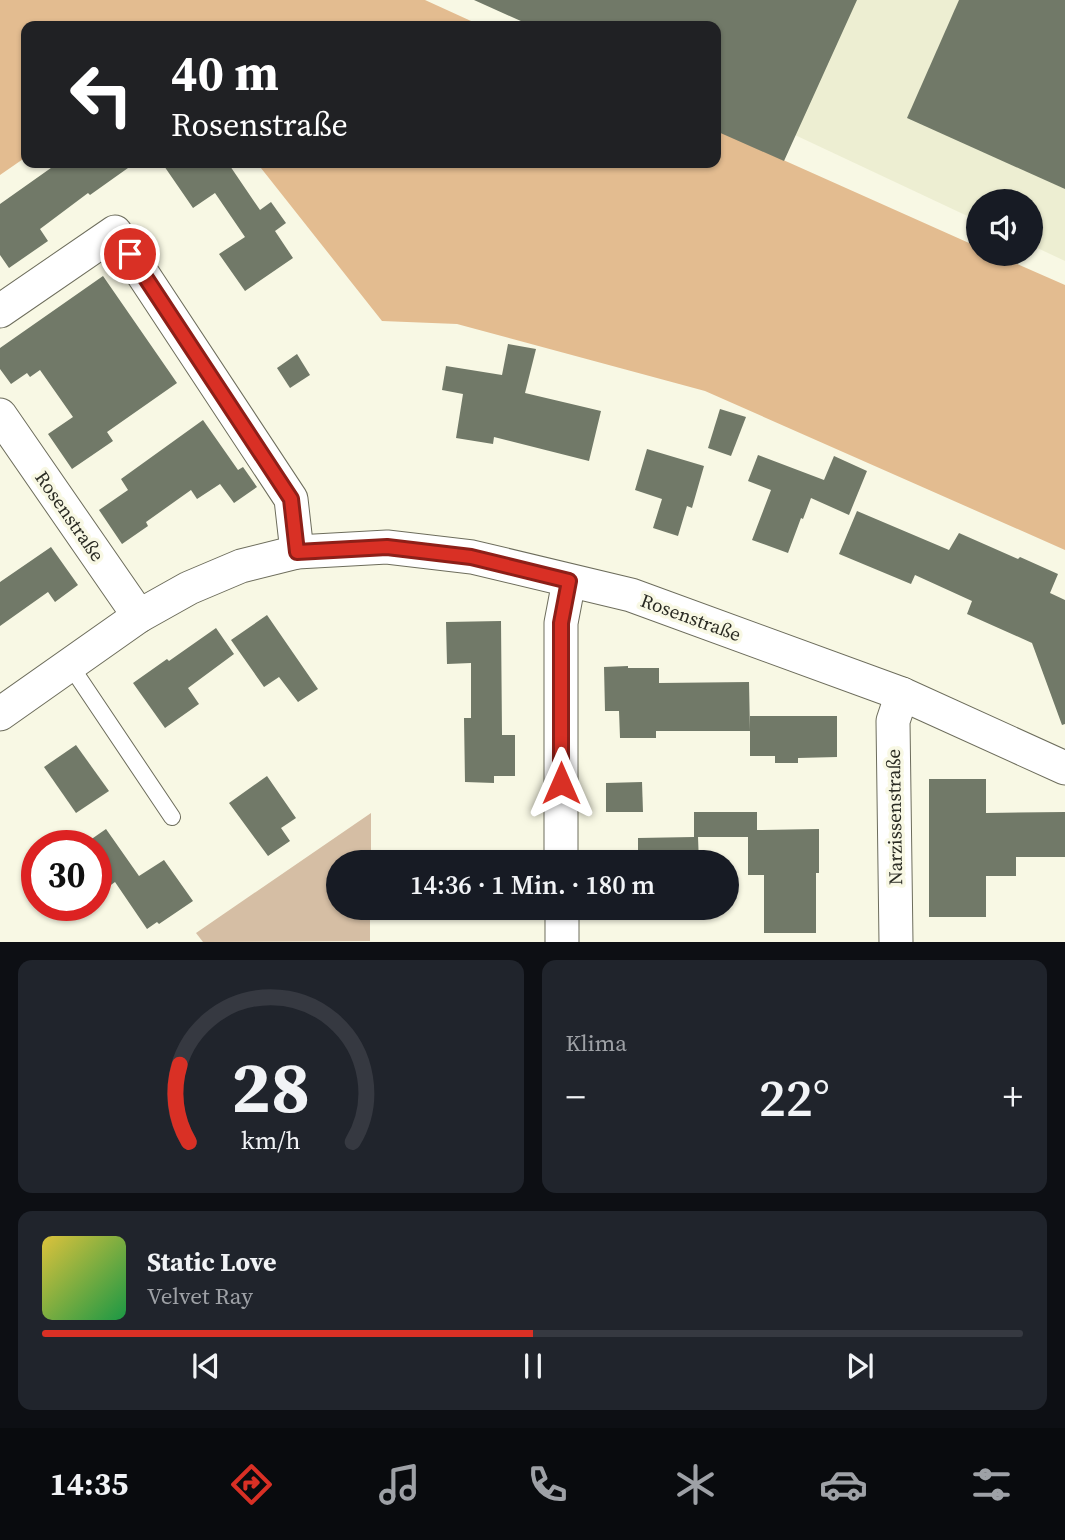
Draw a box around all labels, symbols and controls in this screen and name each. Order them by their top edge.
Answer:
text: 40 m [171,39,279,106]
icon: left [56,49,147,140]
text: Rosenstraße [171,103,348,147]
map controls [966,189,1043,266]
button: sound [966,189,1043,266]
pin [100,224,160,284]
icon: arrive [111,235,149,273]
street label: Rosenstraße [29,466,111,566]
street label: Rosenstraße [637,587,745,647]
position arrow [524,746,598,820]
street label: Narzissenstraße [880,749,908,885]
speed limit sign: 30 [21,830,112,921]
text: 14:36 · 1 Min. · 180 m [410,867,655,903]
text: Klima [566,1027,627,1059]
text: 28 [231,1038,310,1137]
text: 22° [759,1062,830,1133]
text: − [566,1071,586,1123]
text: + [1003,1071,1023,1123]
text: km/h [241,1123,301,1157]
text: Static Love [147,1244,276,1280]
text: Velvet Ray [147,1280,253,1312]
icon: previous [187,1347,225,1385]
icon: pause [514,1347,552,1385]
icon: next [841,1347,879,1385]
icon: directions [227,1460,276,1509]
icon: music [375,1460,424,1509]
icon: phone [523,1460,572,1509]
icon: climate [671,1460,720,1509]
icon: car [819,1460,868,1509]
icon: filters [967,1460,1016,1509]
text: 14:35 [49,1462,128,1506]

